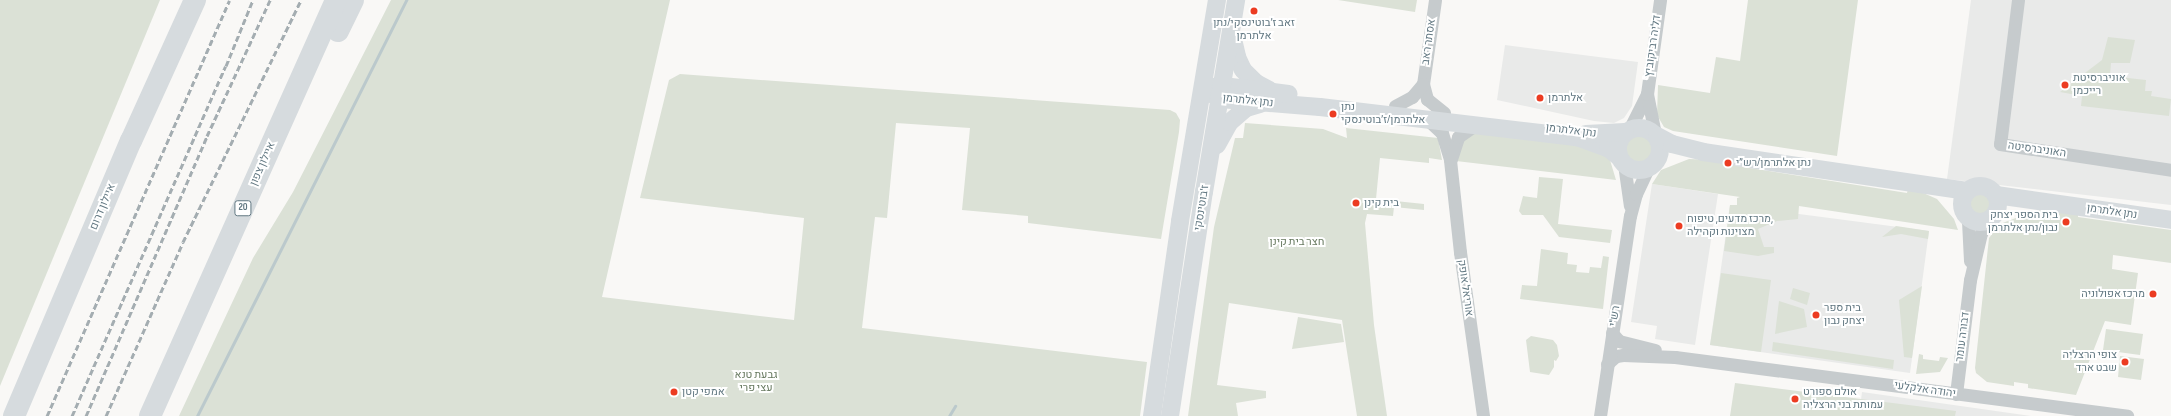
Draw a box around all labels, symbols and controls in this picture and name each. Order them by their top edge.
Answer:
marker: זאב ז׳בוטינסקי/נתן אלתרמן [1249,6,1259,16]
street label: 'דליה רביקוביץ [1642,14,1664,80]
place label: זאב ז׳בוטינסקי/נתן אלתרמן [1213,17,1295,43]
street label: אסתר ראב [1419,18,1439,66]
place label: אוניברסיטת רייכמן [2073,72,2126,98]
marker: אוניברסיטת רייכמן [2060,80,2070,90]
place label: אלתרמן [1548,91,1583,105]
street label: נתן אלתרמן [1222,92,1274,110]
marker: אלתרמן [1535,93,1545,103]
place label: נתן אלתרמן/ז׳בוטינסקי [1341,101,1425,127]
marker: נתן אלתרמן/ז׳בוטינסקי [1328,109,1338,119]
street label: נתן אלתרמן [1545,121,1597,141]
street label: האוניברסיטה [2007,139,2067,161]
street label: איילון צפון [247,140,279,188]
place label: נתן אלתרמן/רש״י [1736,156,1811,170]
marker: נתן אלתרמן/רש״י [1723,158,1733,168]
street label: איילון דרום [87,182,119,232]
street label: ז'בוטינסקי [1192,184,1212,232]
place label: בית קינן [1364,196,1399,210]
marker: בית קינן [1351,198,1361,208]
road number: 20 [234,200,252,216]
street label: נתן אלתרמן [2086,202,2138,222]
place label: בית הספר יצחק נבון/נתן אלתרמן [1988,209,2058,235]
place label: מרכז מדעים, טיפוח, מצוינות וקהילה [1687,213,1773,239]
marker: בית הספר יצחק נבון/נתן אלתרמן [2061,217,2071,227]
marker: מרכז מדעים, טיפוח, מצוינות וקהילה [1674,221,1684,231]
park label: חצר בית קינן [1270,235,1324,249]
street label: אוריאל אופק [1454,259,1476,317]
place label: מרכז אפולוניה [2081,287,2145,301]
marker: מרכז אפולוניה [2148,289,2158,299]
place label: בית ספר יצחק נבון [1824,302,1865,328]
street label: רש"י [1607,305,1623,327]
marker: בית ספר יצחק נבון [1811,310,1821,320]
street label: דבורה עומר [1953,311,1973,363]
place label: צופי הרצליה שבט ארד [2062,349,2117,375]
marker: צופי הרצליה שבט ארד [2120,357,2130,367]
park label: גבעת טנא עצי פרי [735,369,777,395]
street label: יהודה אלקלעי [1893,379,1957,401]
place label: אמפי קטן [682,385,725,399]
place label: אולם ספורט עמותת בני הרצליה [1803,386,1883,412]
marker: אמפי קטן [669,387,679,397]
marker: אולם ספורט עמותת בני הרצליה [1790,394,1800,404]

